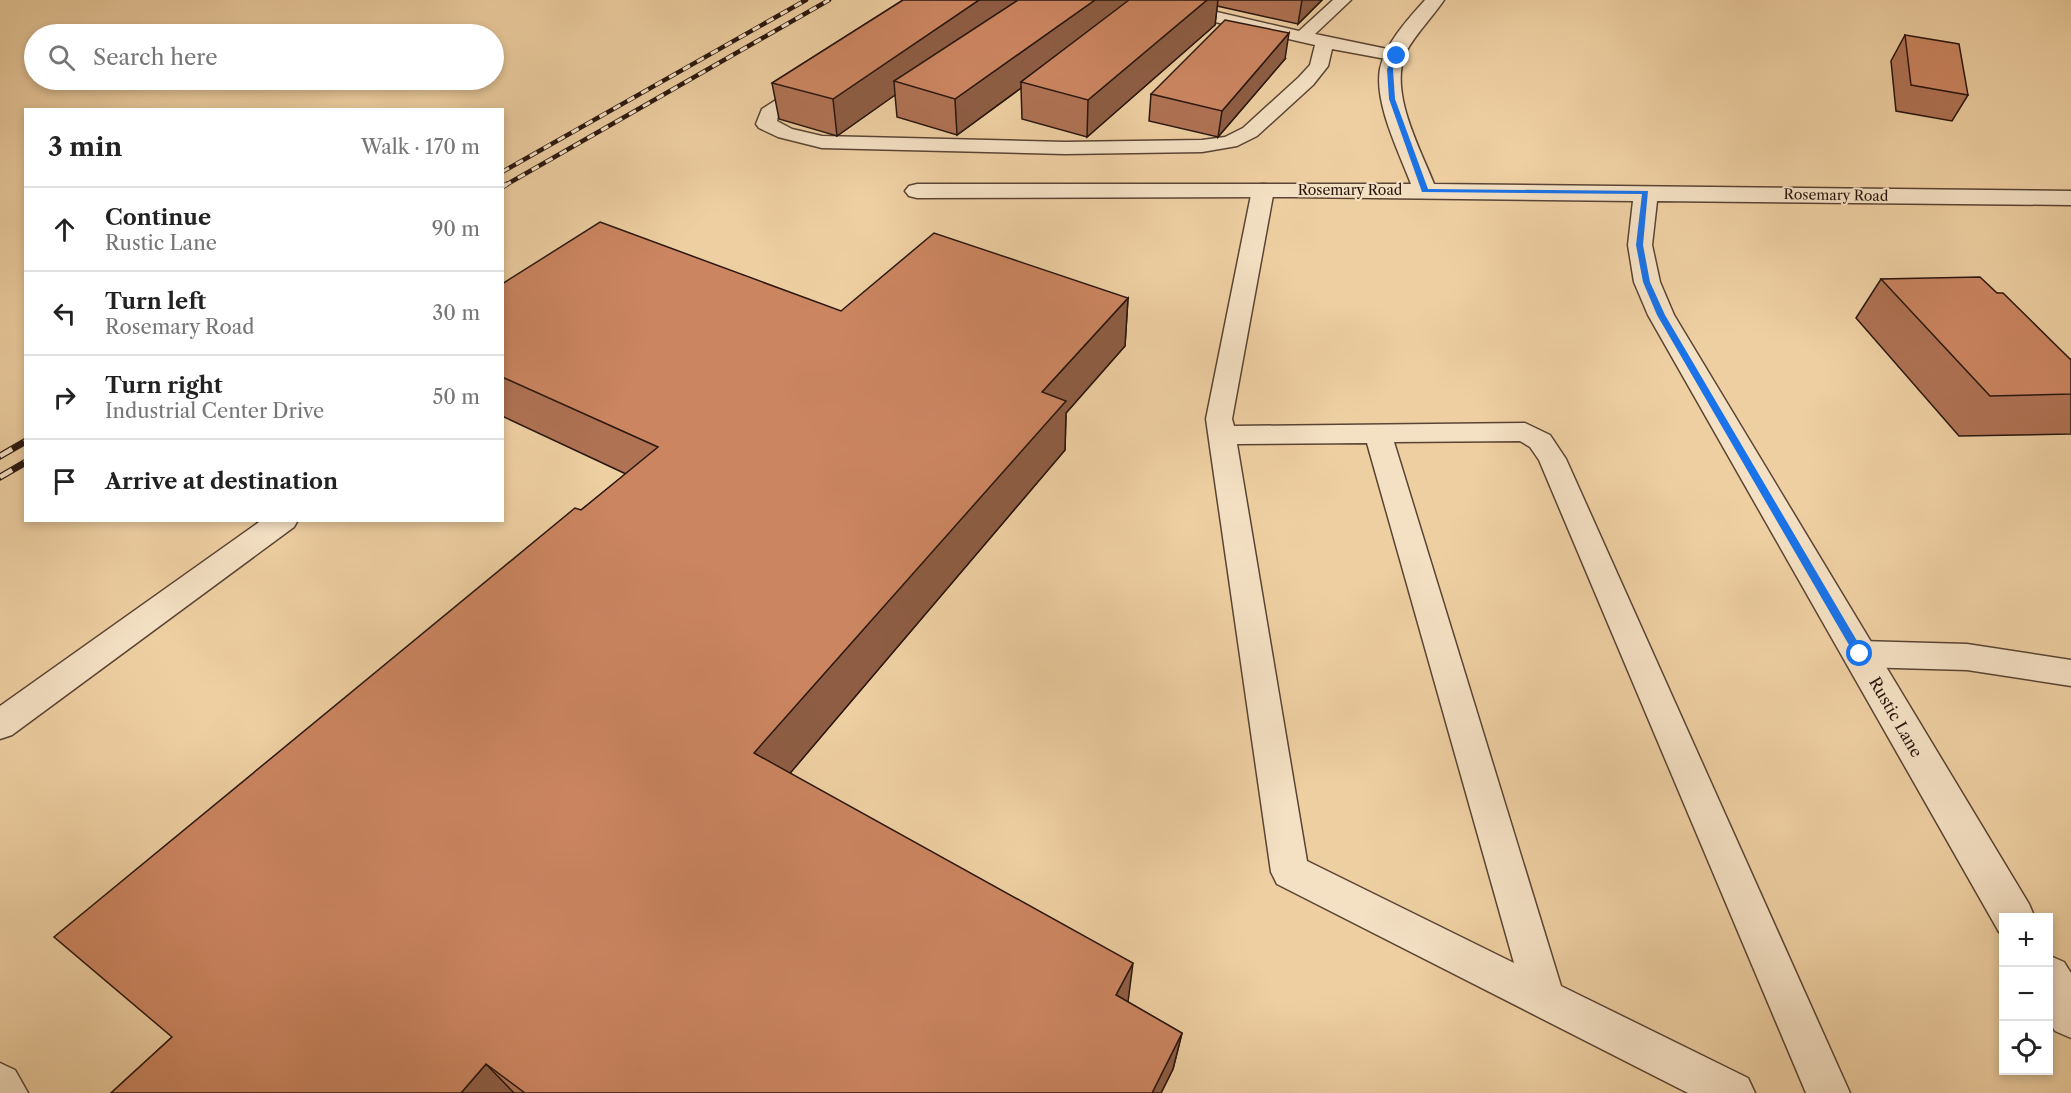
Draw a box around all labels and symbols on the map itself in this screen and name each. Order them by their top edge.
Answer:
route end [1383,42,1409,68]
street label: Rosemary Road [1298,181,1403,199]
street label: Rosemary Road [1784,185,1889,205]
route start [1846,640,1872,666]
street label: Rustic Lane [1865,673,1927,761]

